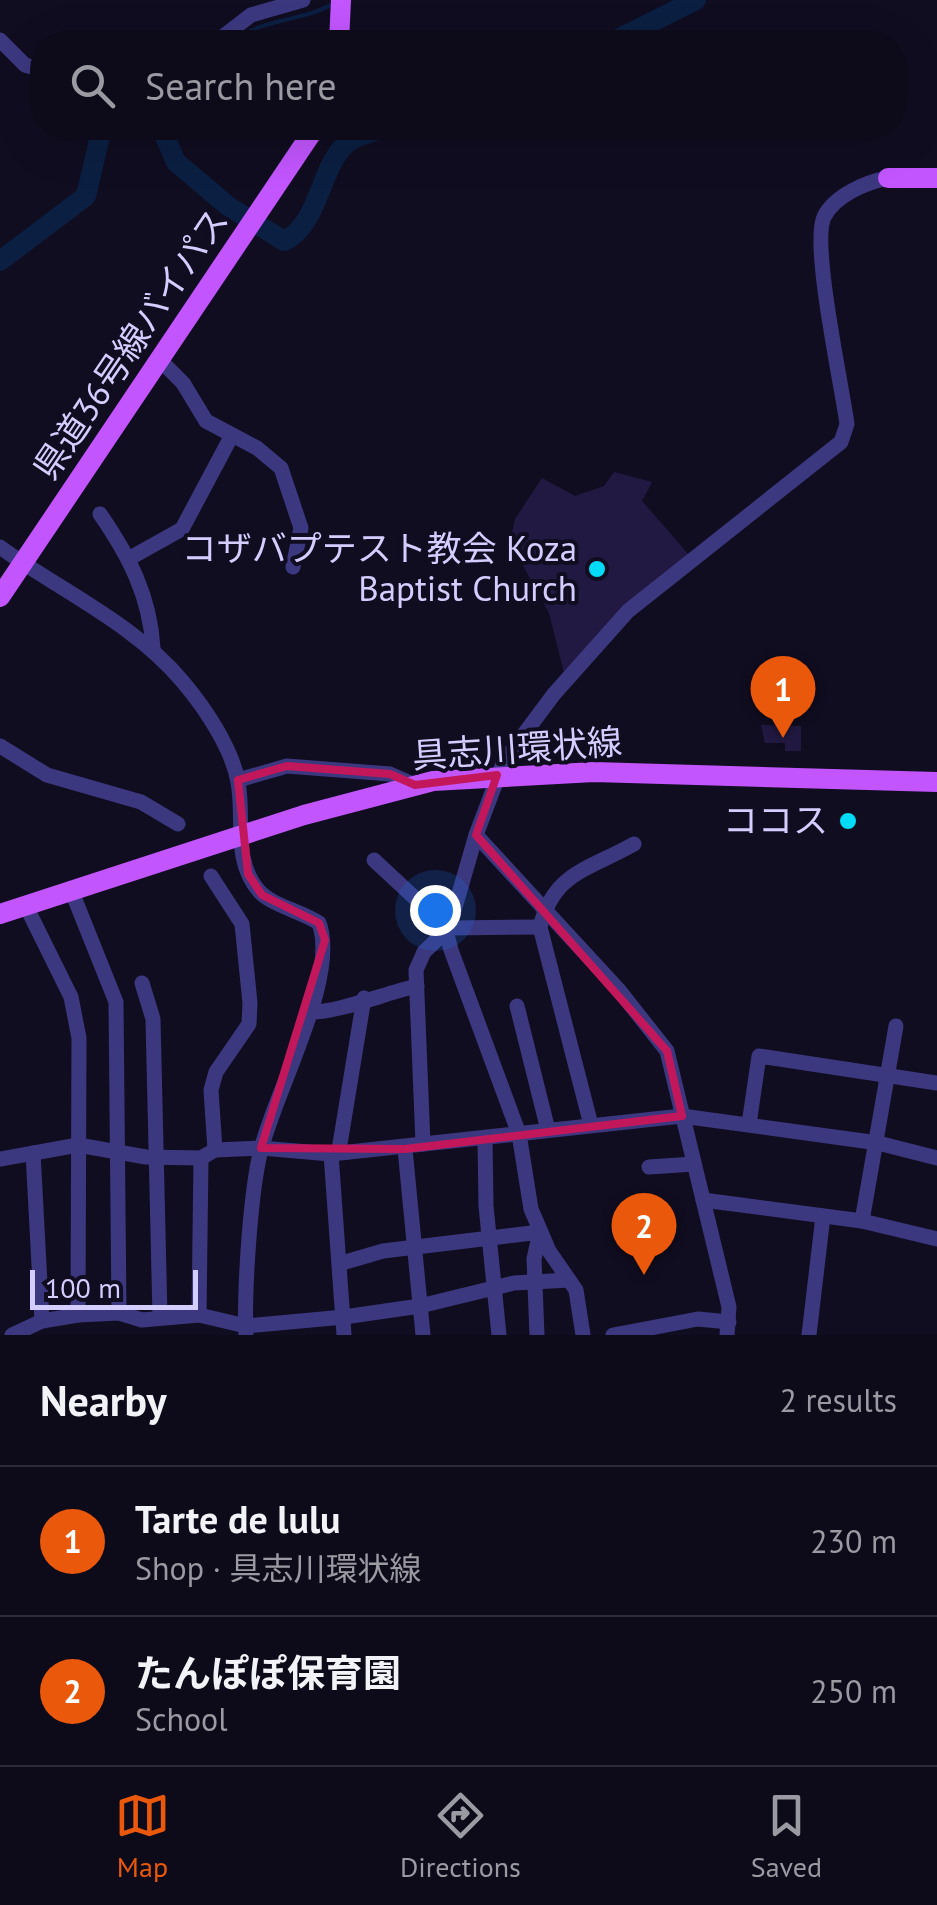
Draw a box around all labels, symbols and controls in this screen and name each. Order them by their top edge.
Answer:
search box [30,30,907,140]
icon: search [65,58,120,113]
text: Search here [145,61,337,110]
street label: 県道36号線バイパス [22,199,238,488]
place label: コザバプテスト教会 Koza Baptist Church [182,525,577,611]
marker: コザバプテスト教会 Koza Baptist Church [586,558,608,580]
pin: 1 [750,656,816,738]
street label: 具志川環状線 [411,718,623,778]
place label: ココス [723,797,828,843]
marker: ココス [837,810,859,832]
your location [410,885,461,936]
pin: 2 [612,1192,676,1275]
scale bar [30,1265,198,1310]
text: 100 m [45,1269,121,1306]
text: Nearby [40,1373,167,1428]
text: 2 results [779,1379,897,1421]
text: Tarte de lulu [135,1494,341,1543]
text: 1 [63,1520,82,1562]
text: 230 m [810,1520,897,1562]
text: Shop · 具志川環状線 [135,1547,422,1589]
text: たんぽぽ保育園 [135,1648,401,1697]
text: 2 [63,1670,82,1712]
text: 250 m [810,1670,897,1712]
text: School [135,1698,228,1740]
tab: Map [115,1788,170,1885]
tab: Directions [400,1788,521,1885]
tab: Saved [751,1788,822,1885]

